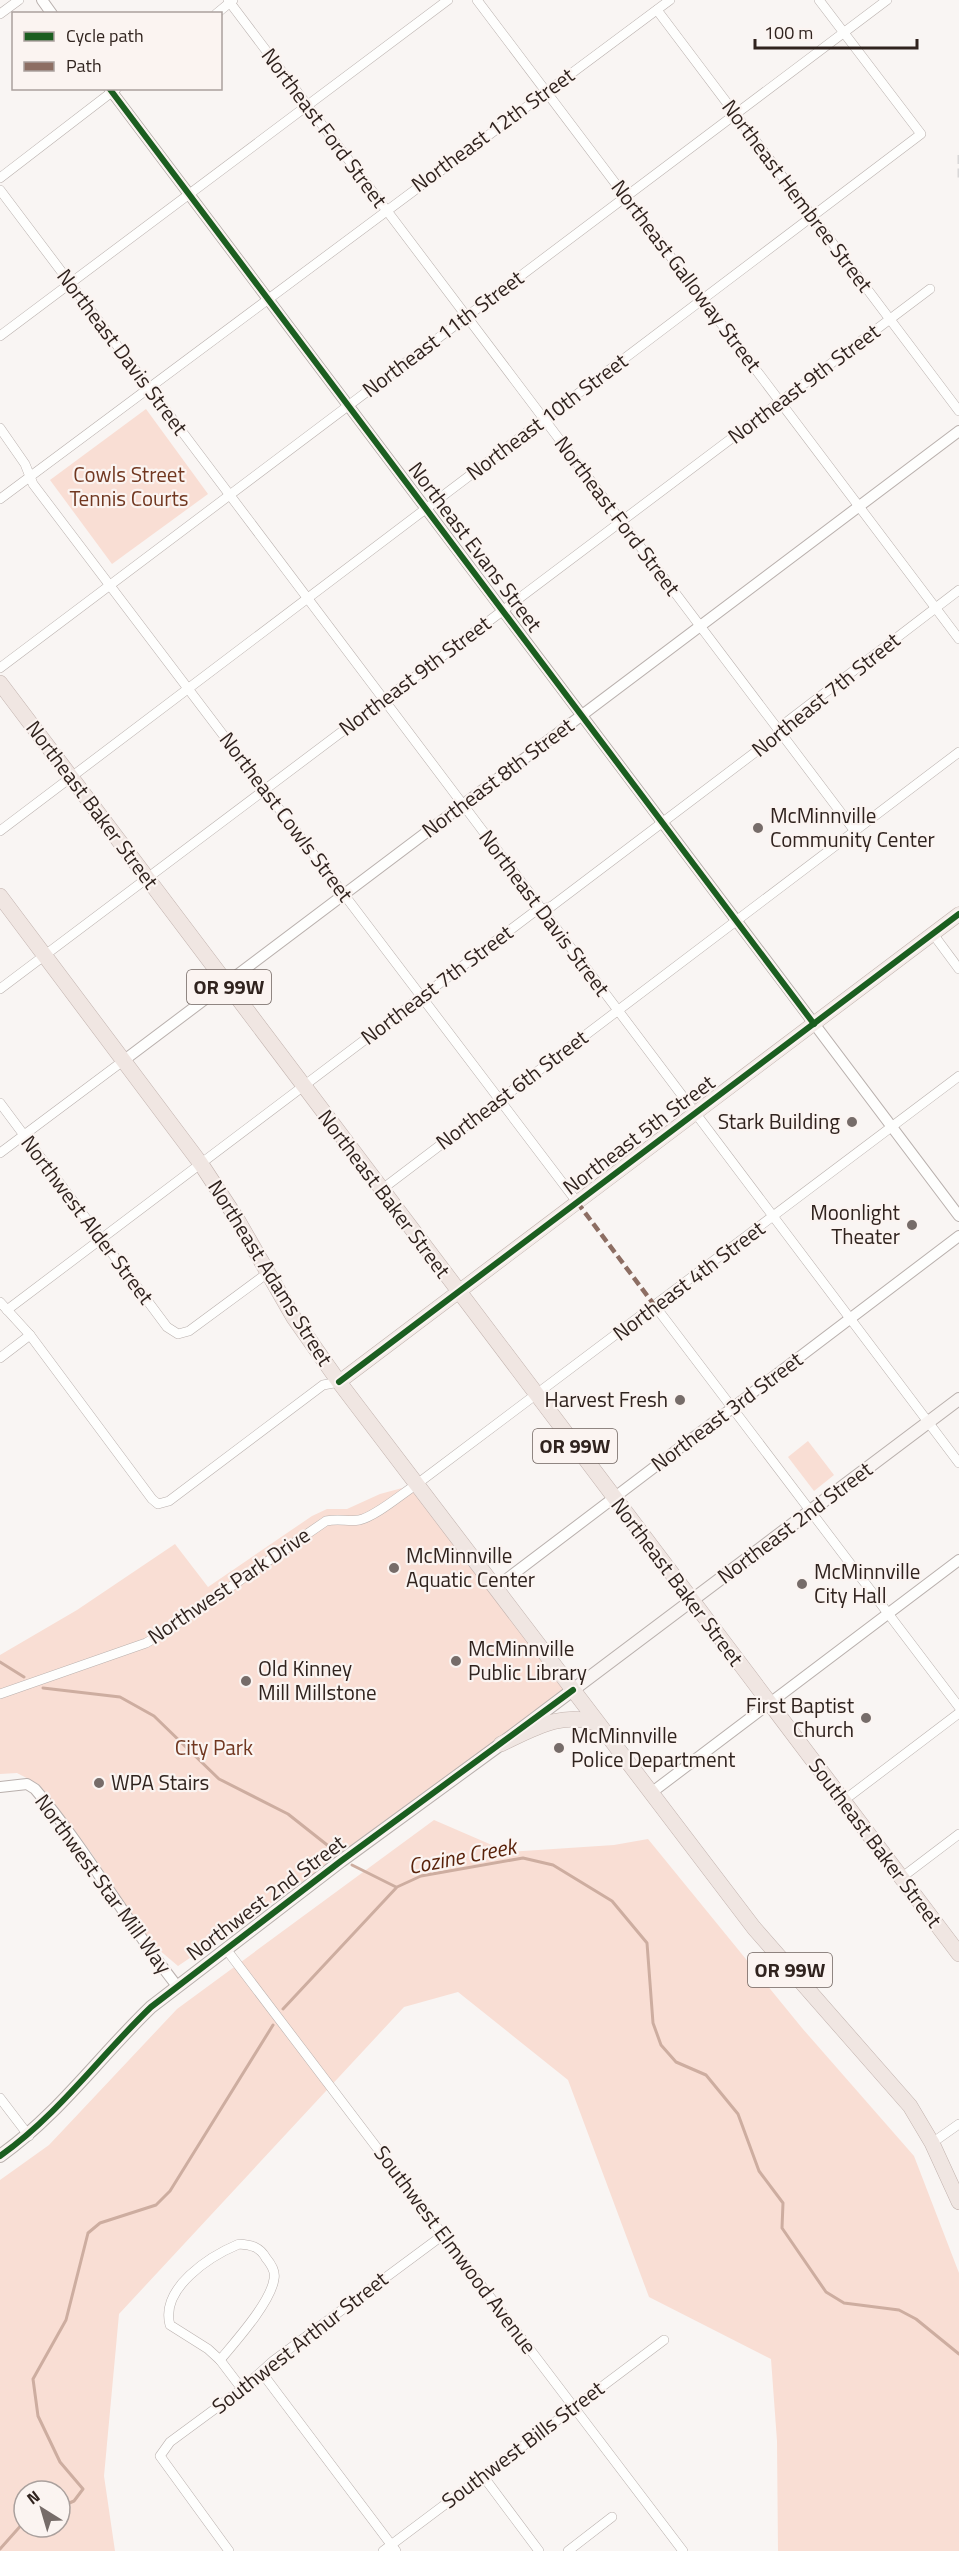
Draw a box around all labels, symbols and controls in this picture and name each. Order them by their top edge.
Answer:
legend [12,12,222,90]
scale bar [755,12,917,50]
text: 100 m [764,19,813,46]
text: Cycle path [66,22,144,49]
street label: Northeast Ford Street [254,41,396,214]
text: Path [66,52,102,79]
street label: Northeast 12th Street [404,59,581,199]
street label: Northeast Hembree Street [715,92,881,299]
street label: Northeast Galloway Street [604,173,770,379]
street label: Northeast Davis Street [49,261,196,442]
street label: Northeast 11th Street [355,261,530,405]
street label: Northeast 9th Street [721,315,887,451]
street label: Northeast 10th Street [459,344,634,488]
street label: Northeast Ford Street [547,429,689,602]
street label: Northeast Evans Street [401,455,551,639]
park label: Cowls Street Tennis Courts [69,458,189,514]
street label: Northeast 9th Street [332,607,498,743]
street label: Northeast 7th Street [744,624,907,764]
street label: Northeast 8th Street [415,709,581,845]
street label: Northeast Baker Street [19,713,167,896]
street label: Northeast Cowls Street [212,725,362,909]
place label: McMinnville Community Center [770,799,935,855]
marker: McMinnville Community Center [751,821,765,835]
street label: Northeast Davis Street [471,822,618,1003]
street label: Northeast 7th Street [354,916,520,1052]
road number: OR 99W [187,970,271,1004]
street label: Northeast 6th Street [429,1021,595,1157]
street label: Northeast 5th Street [556,1066,722,1202]
street label: Northeast Baker Street [311,1102,459,1285]
place label: Stark Building [718,1105,840,1137]
marker: Stark Building [845,1115,859,1129]
street label: Northwest Alder Street [14,1128,162,1311]
street label: Northeast Adams Street [201,1173,341,1372]
place label: Moonlight Theater [810,1196,901,1252]
street label: Northeast 4th Street [606,1212,772,1348]
marker: Moonlight Theater [905,1218,919,1232]
street label: Northeast 3rd Street [644,1343,809,1479]
place label: Harvest Fresh [544,1383,668,1415]
marker: Harvest Fresh [673,1393,687,1407]
road number: OR 99W [533,1429,617,1463]
street label: Northeast 2nd Street [710,1453,879,1591]
street label: Northeast Baker Street [604,1490,752,1673]
street label: Northwest Park Drive [141,1519,316,1652]
place label: McMinnville Aquatic Center [406,1539,535,1595]
place label: McMinnville City Hall [814,1555,920,1611]
marker: McMinnville Aquatic Center [387,1561,401,1575]
marker: McMinnville City Hall [795,1577,809,1591]
place label: McMinnville Public Library [468,1632,587,1688]
place label: Old Kinney Mill Millstone [258,1652,377,1708]
marker: McMinnville Public Library [449,1654,463,1668]
marker: Old Kinney Mill Millstone [239,1674,253,1688]
place label: First Baptist Church [746,1689,855,1745]
marker: First Baptist Church [859,1711,873,1725]
place label: McMinnville Police Department [571,1719,736,1775]
park label: City Park [175,1731,253,1763]
marker: McMinnville Police Department [552,1741,566,1755]
street label: Southeast Baker Street [801,1751,951,1934]
place label: WPA Stairs [111,1766,209,1798]
marker: WPA Stairs [92,1776,106,1790]
street label: Northwest Star Mill Way [27,1787,180,1980]
street label: Northwest 2nd Street [179,1826,352,1968]
water label: Cozine Creek [405,1828,521,1883]
road number: OR 99W [748,1953,832,1987]
street label: Southwest Elmwood Avenue [367,2138,545,2360]
street label: Southwest Arthur Street [204,2263,395,2421]
street label: Southwest Bills Street [434,2372,611,2516]
north arrow [12,2479,72,2539]
text: N [21,2484,45,2510]

